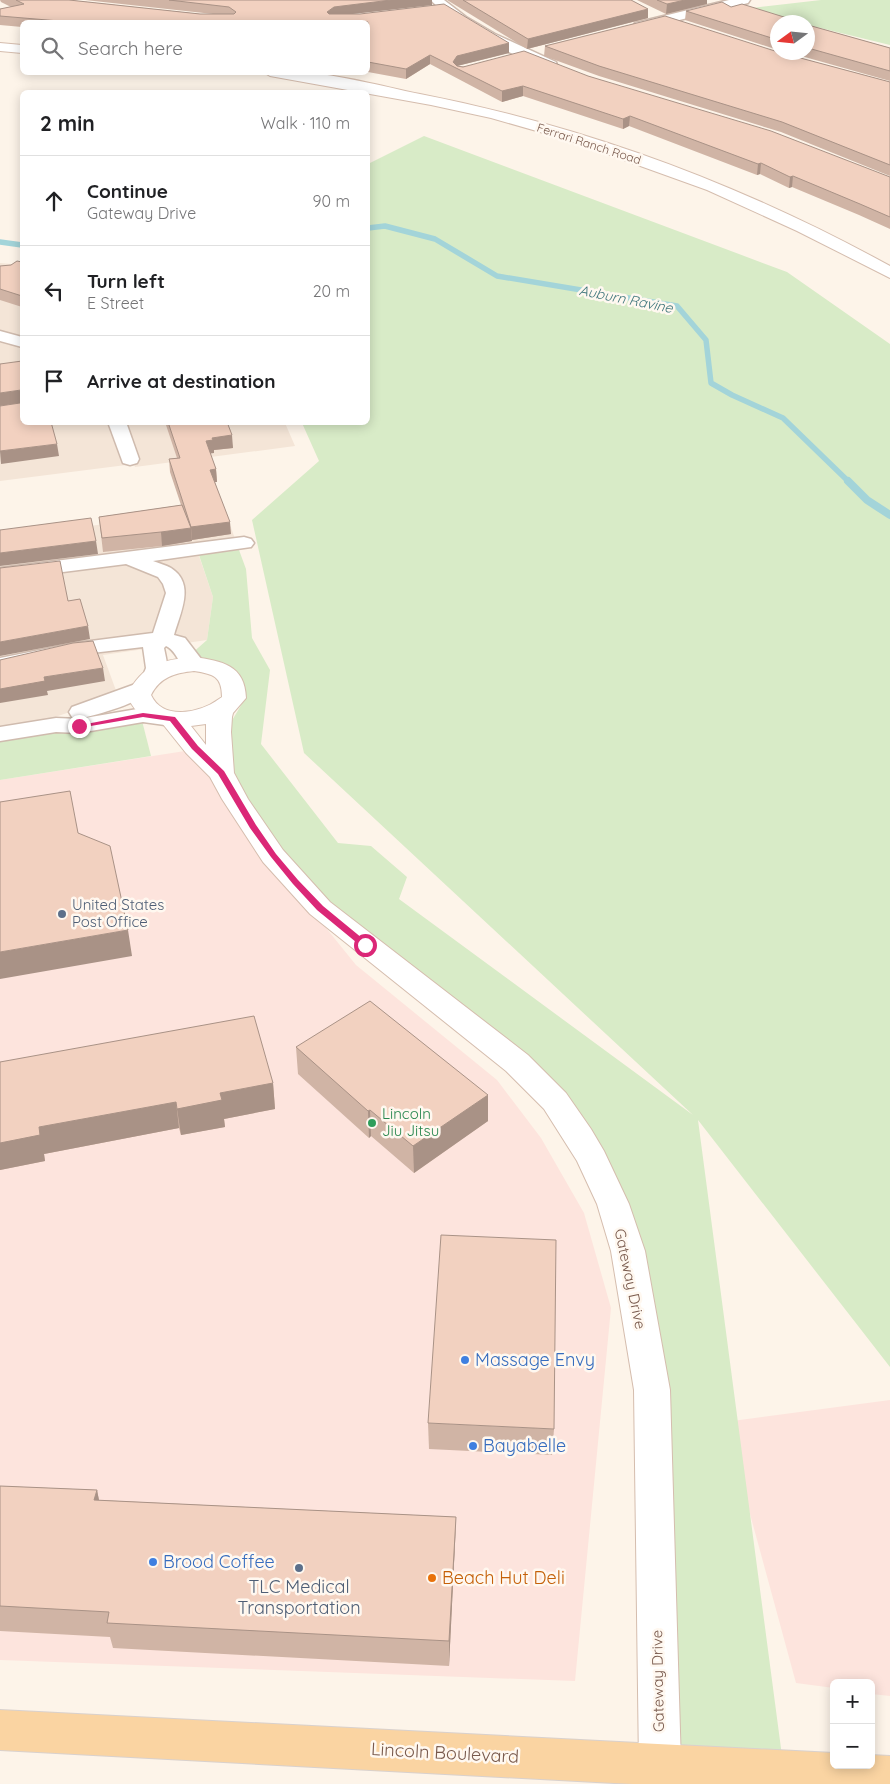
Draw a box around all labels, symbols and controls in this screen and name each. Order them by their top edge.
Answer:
north arrow [770,15,815,60]
search box [20,20,370,75]
icon: search [38,34,66,62]
text: Search here [78,36,183,60]
text: 2 min [40,110,95,136]
text: Walk · 110 m [261,113,350,133]
street label: Ferrari Ranch Road [535,120,643,167]
text: Continue [87,179,168,203]
icon: ahead [40,187,68,215]
text: 90 m [313,191,350,211]
text: Gateway Drive [87,203,196,223]
text: Turn left [87,269,165,293]
icon: left [40,277,68,305]
text: 20 m [313,281,350,301]
water label: Auburn Ravine [578,281,675,317]
text: E Street [87,293,144,313]
icon: arrive [40,367,68,395]
text: Arrive at destination [87,369,276,393]
route end [68,715,91,738]
place label: United States Post Office [72,895,164,931]
marker: United States Post Office [56,908,68,920]
route start [354,934,377,957]
place label: Lincoln Jiu Jitsu [382,1104,439,1140]
marker: Lincoln Jiu Jitsu [366,1117,378,1129]
street label: Gateway Drive [611,1227,650,1331]
place label: Massage Envy [475,1348,595,1371]
marker: Massage Envy [459,1354,471,1366]
place label: Bayabelle [483,1434,566,1457]
marker: Bayabelle [467,1440,479,1452]
place label: Brood Coffee [163,1550,275,1573]
marker: Brood Coffee [147,1556,159,1568]
marker: TLC Medical Transportation [293,1562,305,1574]
place label: Beach Hut Deli [442,1566,565,1589]
marker: Beach Hut Deli [426,1572,438,1584]
place label: TLC Medical Transportation [237,1575,361,1619]
street label: Gateway Drive [647,1630,668,1732]
map controls [830,1679,875,1769]
button: + [830,1679,875,1724]
button: − [830,1724,875,1769]
street label: Lincoln Boulevard [370,1737,520,1768]

